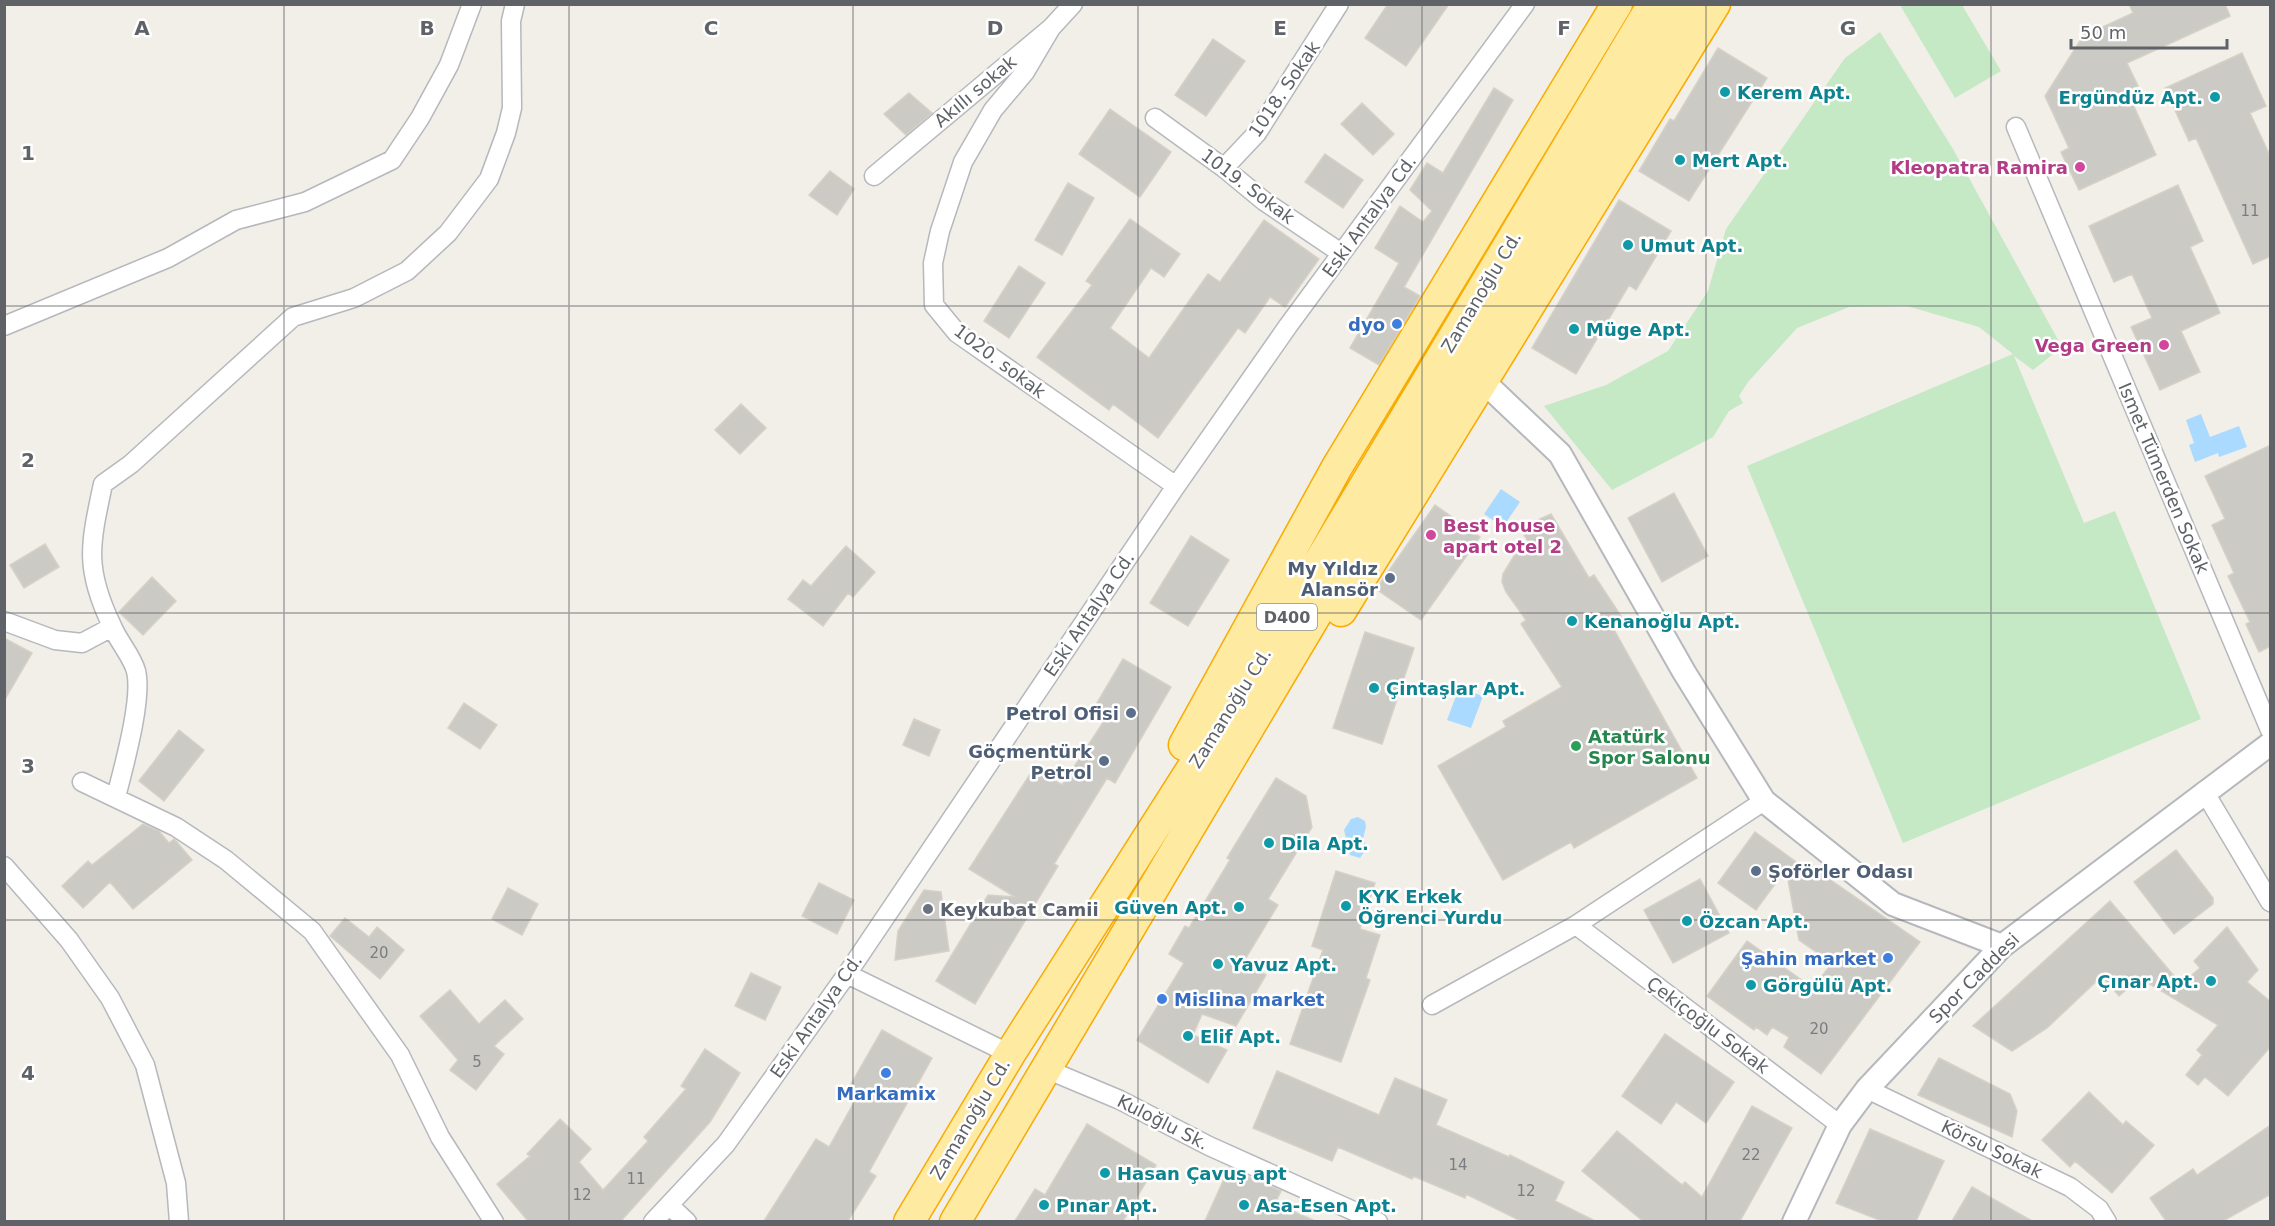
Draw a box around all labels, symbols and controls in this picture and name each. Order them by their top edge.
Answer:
scale bar [2071,12,2227,50]
text: A [134,16,150,40]
text: B [419,16,435,40]
text: C [704,16,718,40]
text: D [987,16,1003,40]
text: E [1273,16,1287,40]
text: F [1557,16,1571,40]
text: G [1840,16,1856,40]
text: 50 m [2080,22,2126,43]
street label: 1018. Sokak [1244,37,1324,141]
street label: Akıllı sokak [930,50,1021,131]
place label: Kerem Apt. [1737,82,1851,103]
marker: Kerem Apt. [1718,85,1732,99]
place label: Ergündüz Apt. [2059,87,2203,108]
marker: Ergündüz Apt. [2208,90,2222,104]
text: 1 [21,141,35,165]
street label: 1019. Sokak [1197,144,1299,228]
place label: Mert Apt. [1692,150,1788,171]
street label: Eski Antalya Cd. [1318,151,1420,281]
marker: Mert Apt. [1673,153,1687,167]
place label: Kleopatra Ramira [1890,157,2068,178]
marker: Kleopatra Ramira [2073,160,2087,174]
house number: 11 [2240,202,2260,220]
street label: Zamanoğlu Cd. [1437,228,1525,356]
place label: Umut Apt. [1640,235,1743,256]
marker: Umut Apt. [1621,238,1635,252]
place label: dyo [1348,314,1385,335]
marker: dyo [1390,317,1404,331]
place label: Müge Apt. [1586,319,1690,340]
street label: 1020. sokak [950,320,1050,403]
marker: Müge Apt. [1567,322,1581,336]
place label: Vega Green [2035,335,2152,356]
marker: Vega Green [2157,338,2171,352]
street label: Ismet Tümerden Sokak [2114,379,2214,577]
text: 2 [21,448,35,472]
place label: Best house apart otel 2 [1443,515,1562,557]
marker: Best house apart otel 2 [1424,528,1438,542]
street label: Eski Antalya Cd. [1040,548,1138,680]
place label: My Yıldız Alansör [1287,558,1378,600]
marker: My Yıldız Alansör [1383,571,1397,585]
road number: D400 [1257,604,1317,630]
place label: Kenanoğlu Apt. [1584,611,1740,632]
marker: Kenanoğlu Apt. [1565,614,1579,628]
street label: Zamanoğlu Cd. [1185,644,1275,772]
place label: Çintaşlar Apt. [1386,678,1525,699]
marker: Çintaşlar Apt. [1367,681,1381,695]
place label: Petrol Ofisi [1006,703,1119,724]
marker: Petrol Ofisi [1124,706,1138,720]
place label: Atatürk Spor Salonu [1588,726,1711,768]
marker: Atatürk Spor Salonu [1569,739,1583,753]
place label: Göçmentürk Petrol [968,741,1093,783]
text: 3 [21,754,35,778]
marker: Göçmentürk Petrol [1097,754,1111,768]
place label: Dila Apt. [1281,833,1369,854]
marker: Dila Apt. [1262,836,1276,850]
place label: Şoförler Odası [1768,861,1913,882]
marker: Şoförler Odası [1749,864,1763,878]
place label: KYK Erkek Öğrenci Yurdu [1358,886,1502,928]
place label: Güven Apt. [1114,897,1227,918]
place label: Keykubat Camii [940,899,1099,920]
marker: KYK Erkek Öğrenci Yurdu [1339,899,1353,913]
marker: Güven Apt. [1232,900,1246,914]
marker: Keykubat Camii [921,902,935,916]
place label: Özcan Apt. [1699,911,1809,932]
marker: Özcan Apt. [1680,914,1694,928]
street label: Spor Caddesi [1925,929,2023,1027]
house number: 20 [369,944,389,962]
place label: Şahin market [1741,948,1876,969]
street label: Eski Antalya Cd. [766,950,866,1082]
marker: Şahin market [1881,951,1895,965]
place label: Yavuz Apt. [1229,954,1337,975]
marker: Yavuz Apt. [1211,957,1225,971]
place label: Çınar Apt. [2097,971,2199,992]
street label: Çekiçoğlu Sokak [1643,972,1774,1078]
marker: Çınar Apt. [2204,974,2218,988]
place label: Görgülü Apt. [1763,975,1892,996]
marker: Görgülü Apt. [1744,978,1758,992]
place label: Mislina market [1174,989,1325,1010]
marker: Mislina market [1155,992,1169,1006]
house number: 20 [1809,1020,1829,1038]
place label: Elif Apt. [1200,1026,1281,1047]
marker: Elif Apt. [1181,1029,1195,1043]
house number: 5 [472,1053,482,1071]
street label: Zamanoğlu Cd. [926,1055,1014,1183]
text: 4 [21,1061,35,1085]
marker: Markamix [879,1066,893,1080]
place label: Markamix [836,1083,936,1104]
street label: Kuloğlu Sk. [1114,1090,1212,1154]
street label: Körsu Sokak [1938,1115,2046,1183]
house number: 22 [1741,1146,1761,1164]
house number: 14 [1448,1156,1468,1174]
place label: Hasan Çavuş apt [1117,1163,1287,1184]
marker: Hasan Çavuş apt [1098,1166,1112,1180]
house number: 11 [626,1170,646,1188]
house number: 12 [1516,1182,1536,1200]
house number: 12 [572,1186,592,1204]
place label: Pınar Apt. [1056,1195,1158,1216]
place label: Asa-Esen Apt. [1256,1195,1397,1216]
marker: Pınar Apt. [1037,1198,1051,1212]
marker: Asa-Esen Apt. [1237,1198,1251,1212]

